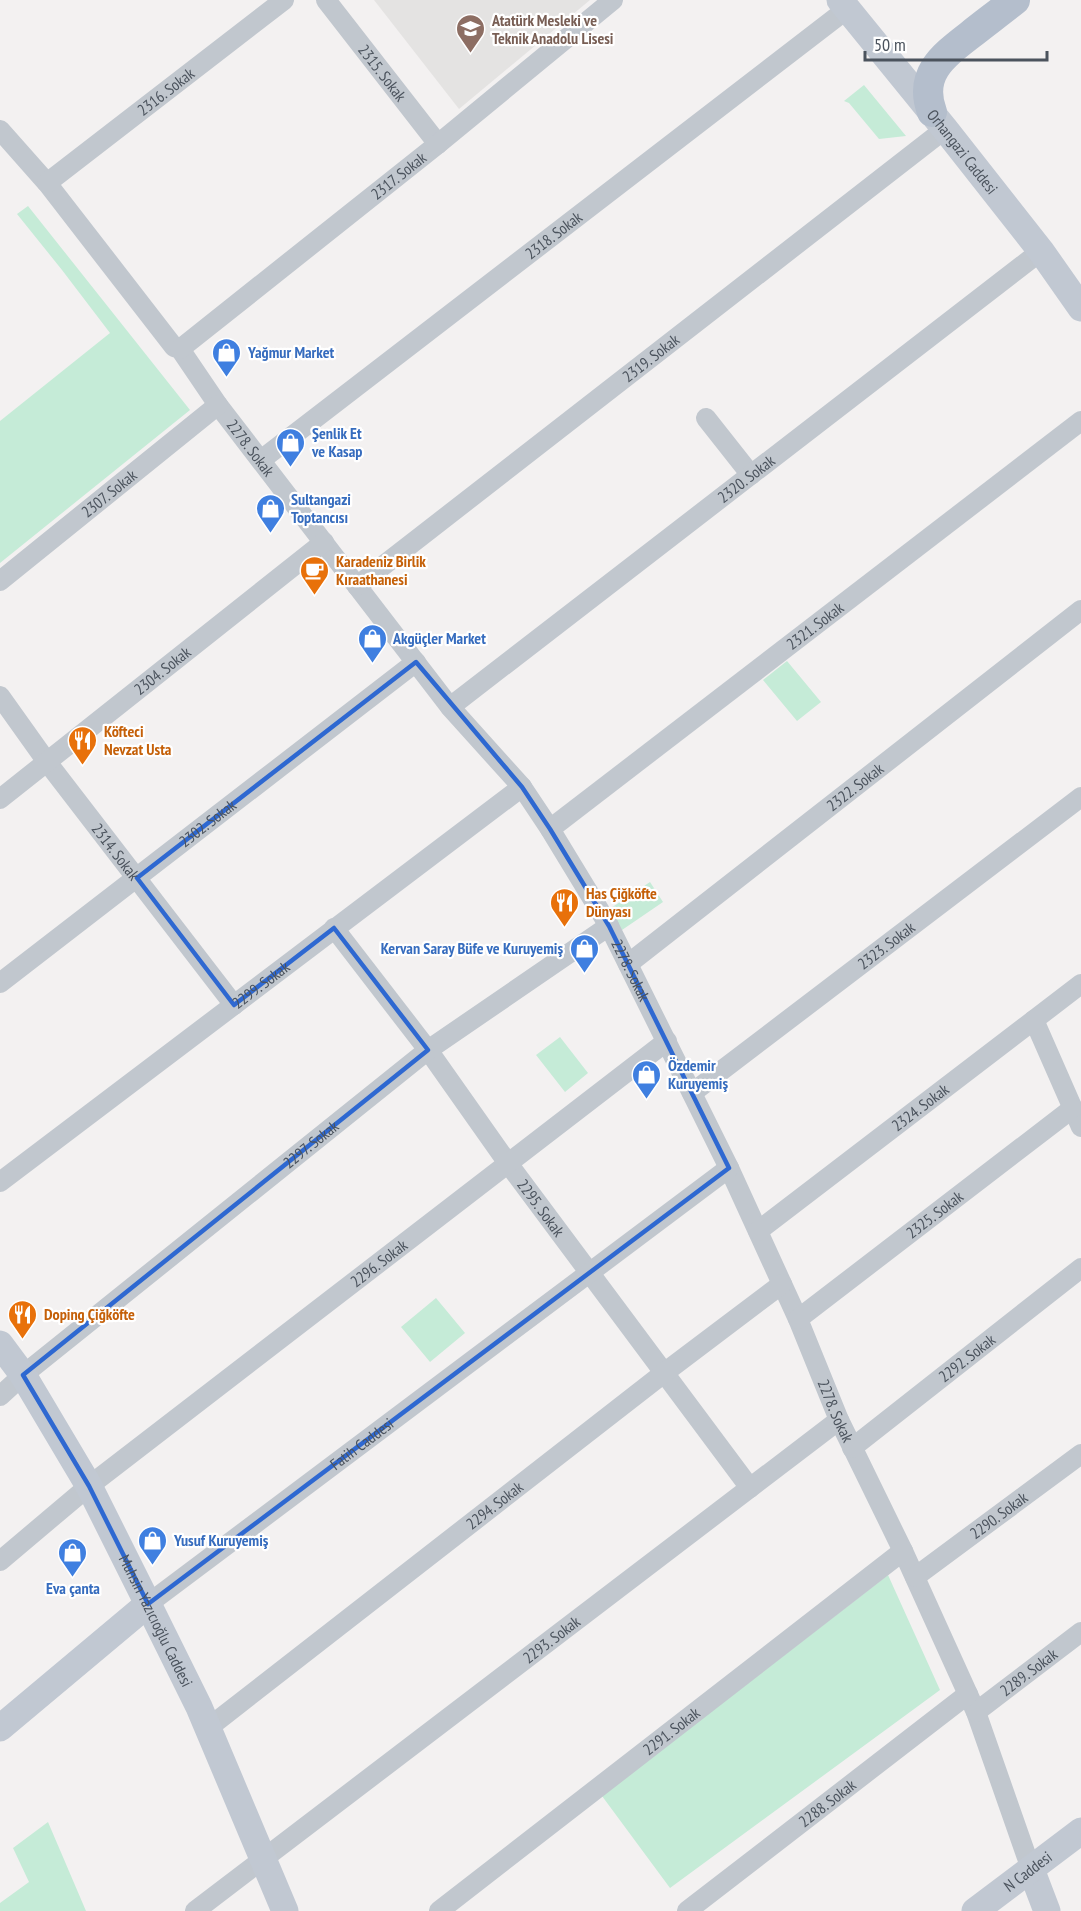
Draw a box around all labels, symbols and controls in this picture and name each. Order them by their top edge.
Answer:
place label: Atatürk Mesleki ve Teknik Anadolu Lisesi [491,10,614,48]
school or university icon: Atatürk Mesleki ve Teknik Anadolu Lisesi [455,13,487,55]
scale bar [865,24,1046,62]
text: 50 m [874,33,906,56]
street label: 2315. Sokak [354,40,411,106]
street label: 2316. Sokak [133,63,199,120]
street label: Orhangazi Caddesi [923,105,1002,198]
street label: 2317. Sokak [367,147,431,204]
street label: 2318. Sokak [521,206,587,263]
street label: 2319. Sokak [618,329,684,386]
shop icon: Yağmur Market [211,336,243,378]
place label: Yağmur Market [247,342,335,362]
street label: 2278. Sokak [223,415,279,481]
place label: Şenlik Et ve Kasap [311,423,362,461]
shop icon: Şenlik Et ve Kasap [275,426,307,468]
street label: 2320. Sokak [714,450,779,507]
street label: 2307. Sokak [77,464,141,521]
place label: Sultangazi Toptancısı [291,489,351,527]
shop icon: Sultangazi Toptancısı [254,492,286,534]
place label: Karadeniz Birlik Kıraathanesi [336,551,426,589]
cafe icon: Karadeniz Birlik Kıraathanesi [299,554,331,596]
street label: 2321. Sokak [782,597,848,654]
shop icon: Akgüçler Market [356,622,388,664]
place label: Akgüçler Market [392,628,486,648]
street label: 2304. Sokak [130,641,195,699]
place label: Köfteci Nevzat Usta [104,721,172,759]
restaurant icon: Köfteci Nevzat Usta [67,724,99,766]
street label: 2322. Sokak [823,758,888,815]
street label: 2302. Sokak [175,794,241,851]
street label: 2314. Sokak [88,819,145,885]
place label: Has Çiğköfte Dünyası [586,883,657,921]
restaurant icon: Has Çiğköfte Dünyası [549,886,581,928]
street label: 2323. Sokak [854,917,919,973]
shop icon: Kervan Saray Büfe ve Kuruyemiş [568,932,600,974]
street label: 2278. Sokak [607,936,655,1005]
place label: Kervan Saray Büfe ve Kuruyemiş [381,938,563,958]
street label: 2299. Sokak [228,956,294,1013]
place label: Özdemir Kuruyemiş [668,1055,728,1093]
shop icon: Özdemir Kuruyemiş [631,1058,663,1100]
street label: 2324. Sokak [888,1078,953,1135]
street label: 2297. Sokak [279,1115,343,1172]
street label: 2295. Sokak [513,1175,569,1241]
street label: 2325. Sokak [902,1186,968,1243]
street label: 2296. Sokak [346,1234,412,1291]
restaurant icon: Doping Çiğköfte [7,1298,39,1340]
place label: Doping Çiğköfte [44,1304,135,1324]
street label: 2292. Sokak [934,1329,1000,1386]
street label: 2278. Sokak [813,1376,859,1446]
street label: Fatih Caddesi [326,1413,397,1474]
street label: 2294. Sokak [462,1476,527,1533]
street label: 2290. Sokak [966,1487,1032,1543]
shop icon: Yusuf Kuruyemiş [137,1524,169,1566]
place label: Yusuf Kuruyemiş [173,1530,269,1550]
shop icon: Eva çanta [57,1536,89,1578]
street label: Muhsin Yazıcıoğlu Caddesi [115,1551,197,1690]
place label: Eva çanta [46,1578,100,1598]
street label: 2293. Sokak [519,1611,584,1668]
street label: 2289. Sokak [996,1643,1062,1700]
street label: 2291. Sokak [639,1702,704,1759]
street label: 2288. Sokak [795,1774,860,1831]
street label: N Caddesi [1000,1847,1056,1896]

